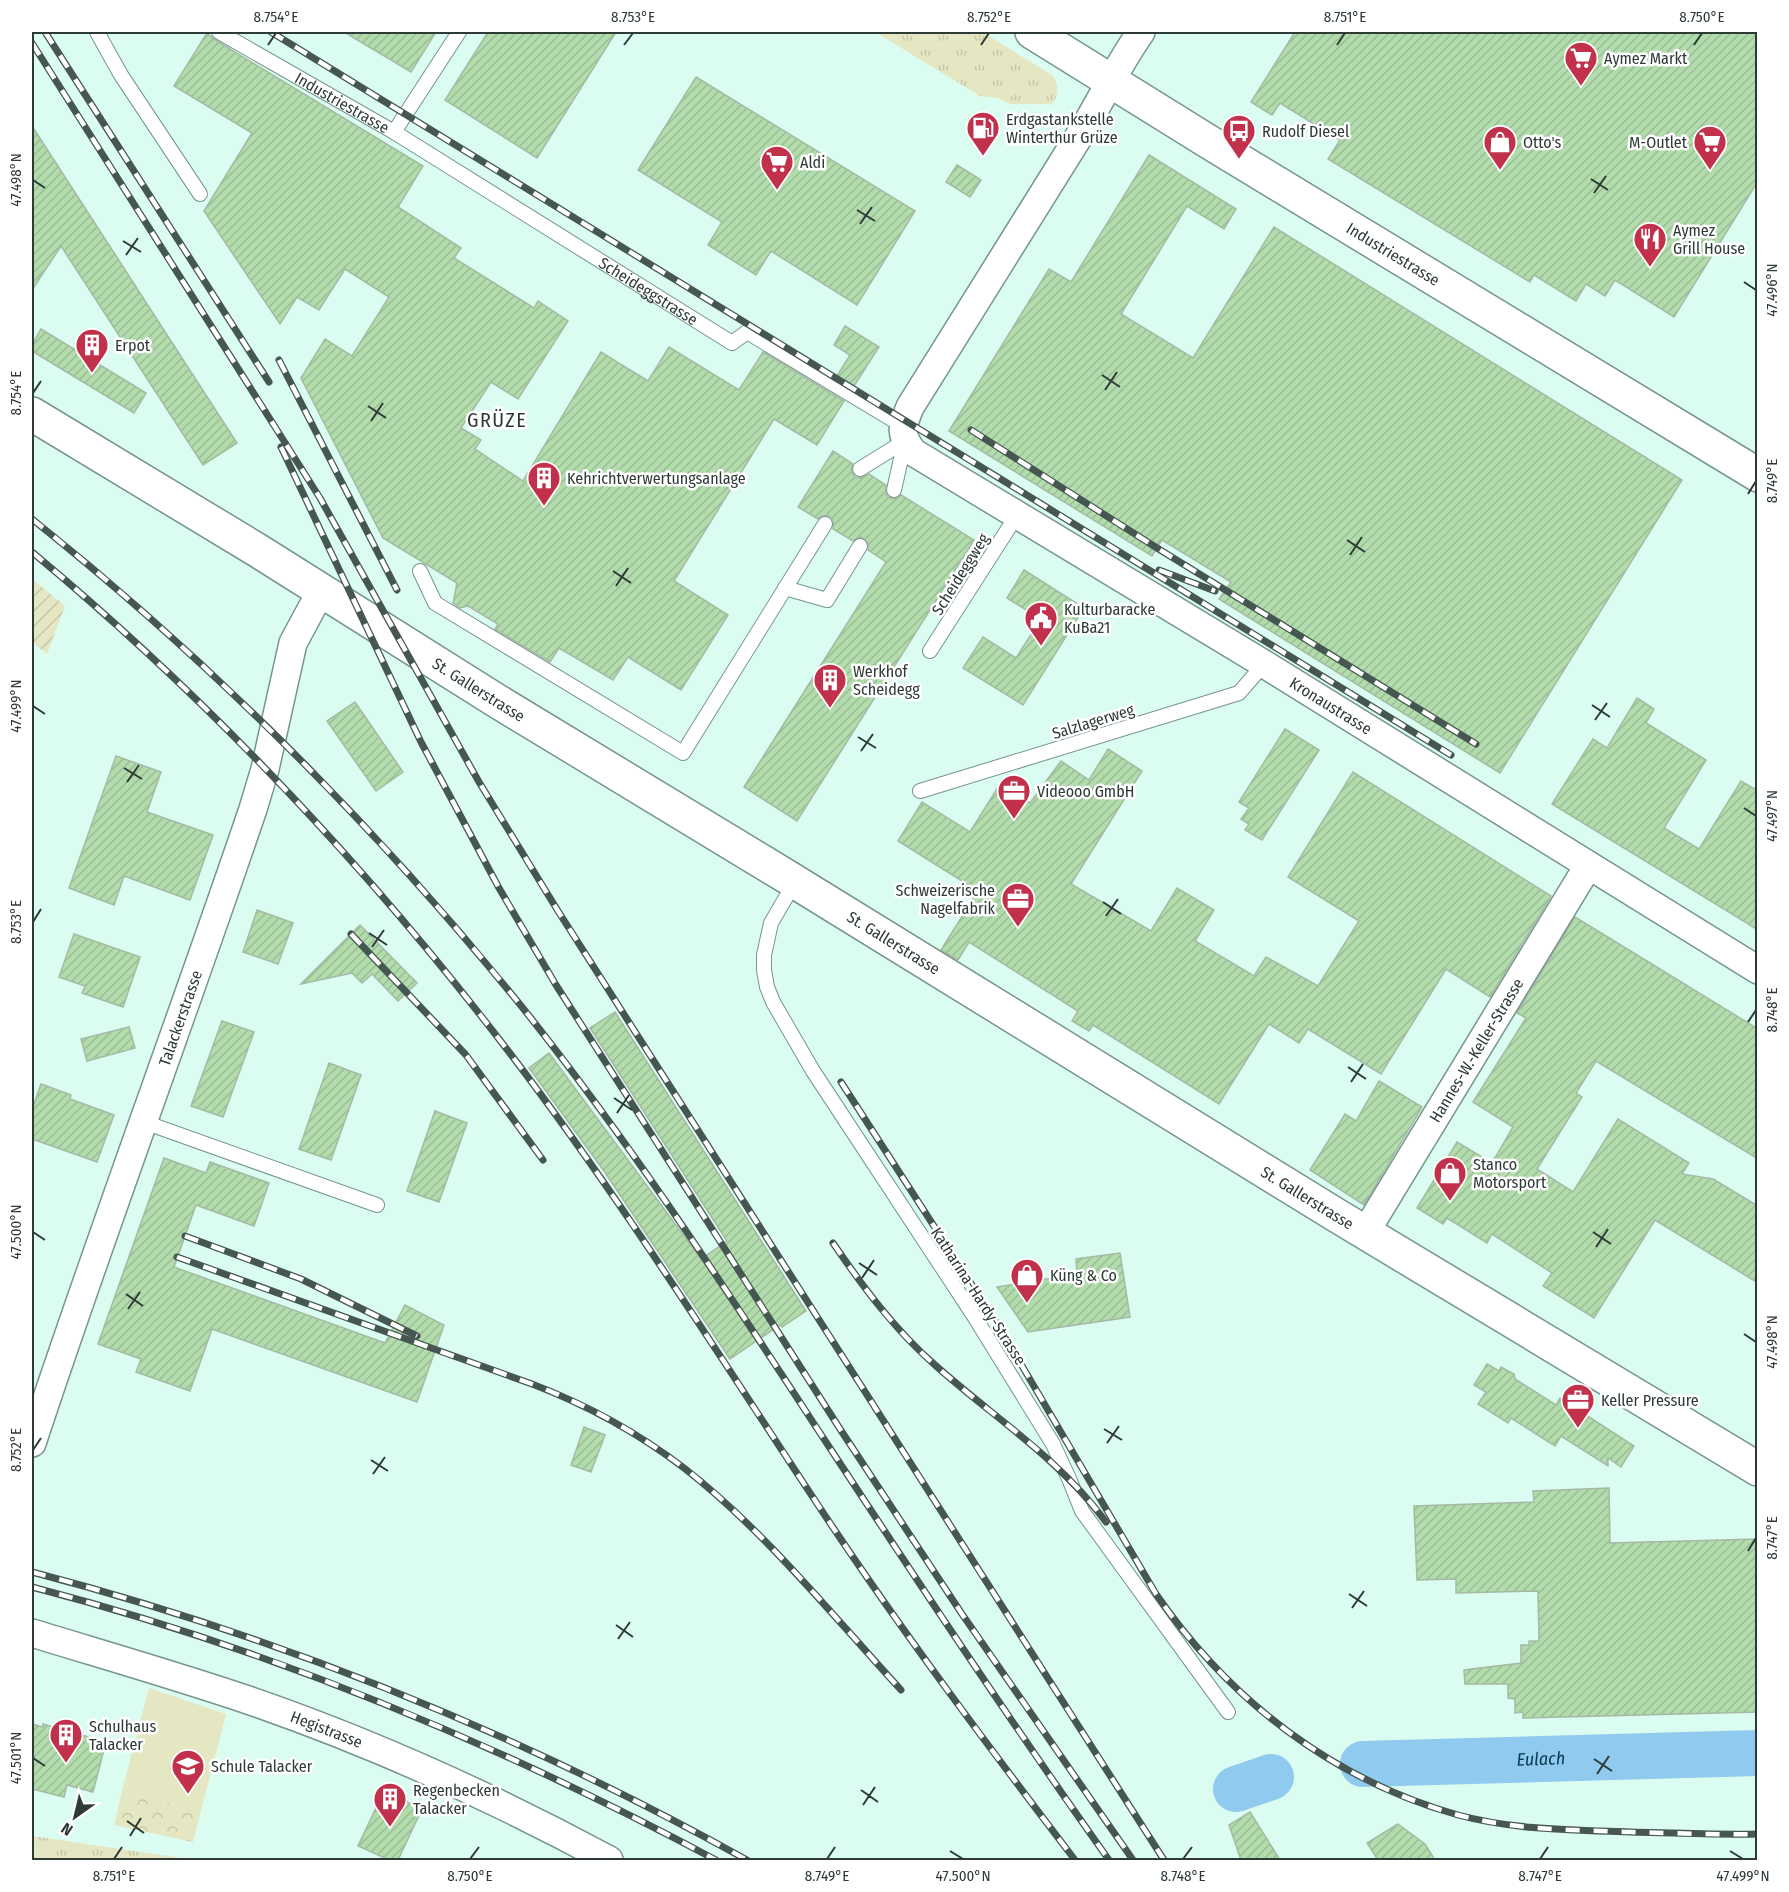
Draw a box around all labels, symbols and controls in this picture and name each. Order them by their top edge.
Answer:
text: 8.754°E [254,8,298,26]
text: 8.753°E [611,8,655,26]
text: 8.752°E [967,8,1011,26]
text: 8.751°E [1324,8,1366,26]
text: 8.750°E [1679,8,1725,26]
supermarket icon: Aymez Markt [1563,40,1599,87]
place label: Aymez Markt [1604,49,1688,68]
street label: Industriestrasse [292,68,393,137]
fuel station icon: Erdgastankstelle Winterthur Grüze [965,110,1001,157]
place label: Erdgastankstelle Winterthur Grüze [1006,110,1118,147]
bus stop icon: Rudolf Diesel [1221,113,1257,160]
place label: Rudolf Diesel [1262,122,1349,141]
shop icon: Otto's [1482,124,1518,171]
supermarket icon: M-Outlet [1692,124,1728,171]
place label: Otto's [1523,133,1562,152]
place label: M-Outlet [1629,133,1688,152]
supermarket icon: Aldi [759,144,795,191]
text: 47.498°N [7,153,25,207]
place label: Aldi [800,153,825,172]
street label: Industriestrasse [1343,219,1443,290]
restaurant icon: Aymez Grill House [1632,221,1668,268]
place label: Aymez Grill House [1673,221,1745,258]
street label: Scheideggstrasse [595,253,701,329]
text: 47.496°N [1763,263,1781,317]
building icon: Erpot [74,327,110,374]
place label: Erpot [115,336,151,355]
text: 8.754°E [7,371,25,415]
district label: GRÜZE [467,408,527,432]
text: 8.749°E [1763,459,1781,503]
building icon: Kehrichtverwertungsanlage [526,460,562,507]
place label: Kehrichtverwertungsanlage [567,469,746,488]
street label: Scheideggweg [928,530,993,619]
public building icon: Kulturbaracke KuBa21 [1023,600,1059,647]
place label: Kulturbaracke KuBa21 [1064,600,1155,637]
street label: St. Gallerstrasse [429,654,528,726]
building icon: Werkhof Scheidegg [812,662,848,709]
place label: Werkhof Scheidegg [853,662,920,699]
street label: Kronaustrasse [1286,673,1375,739]
text: 47.499°N [7,679,25,733]
street label: Salzlagerweg [1050,700,1137,743]
office icon: Videooo GmbH [996,773,1032,820]
place label: Videooo GmbH [1037,782,1134,801]
text: 47.497°N [1763,790,1781,842]
place label: Schweizerische Nagelfabrik [896,881,996,918]
office icon: Schweizerische Nagelfabrik [1000,881,1036,928]
text: 8.753°E [7,900,25,944]
street label: St. Gallerstrasse [844,907,943,979]
street label: Talackerstrasse [155,968,206,1069]
street label: Hannes-W.-Keller-Strasse [1426,975,1528,1126]
text: 8.748°E [1763,987,1781,1033]
shop icon: Stanco Motorsport [1432,1155,1468,1202]
place label: Stanco Motorsport [1473,1155,1547,1192]
street label: St. Gallerstrasse [1258,1162,1357,1234]
text: 47.500°N [7,1204,25,1260]
street label: Katharina-Hardy-Strasse [927,1224,1030,1369]
shop icon: Küng & Co [1009,1257,1045,1304]
place label: Küng & Co [1050,1266,1117,1285]
text: 47.498°N [1763,1315,1781,1369]
office icon: Keller Pressure [1560,1382,1596,1429]
place label: Keller Pressure [1601,1391,1699,1410]
text: 8.752°E [7,1428,25,1472]
text: 8.747°E [1763,1516,1781,1560]
street label: Hegistrasse [288,1707,365,1752]
building icon: Schulhaus Talacker [48,1717,84,1764]
place label: Schulhaus Talacker [89,1717,156,1754]
text: 47.501°N [7,1732,25,1784]
water label: Eulach [1516,1747,1566,1771]
school or university icon: Schule Talacker [170,1748,206,1795]
place label: Schule Talacker [211,1757,313,1776]
building icon: Regenbecken Talacker [372,1781,408,1828]
place label: Regenbecken Talacker [413,1781,500,1818]
north arrow [45,1787,105,1847]
text: N [58,1818,76,1840]
text: 8.751°E [93,1867,135,1885]
text: 8.750°E [447,1867,493,1885]
text: 8.749°E [805,1867,849,1885]
text: 47.500°N [935,1867,991,1885]
text: 8.748°E [1160,1867,1206,1885]
text: 8.747°E [1518,1867,1562,1885]
text: 47.499°N [1716,1867,1770,1885]

